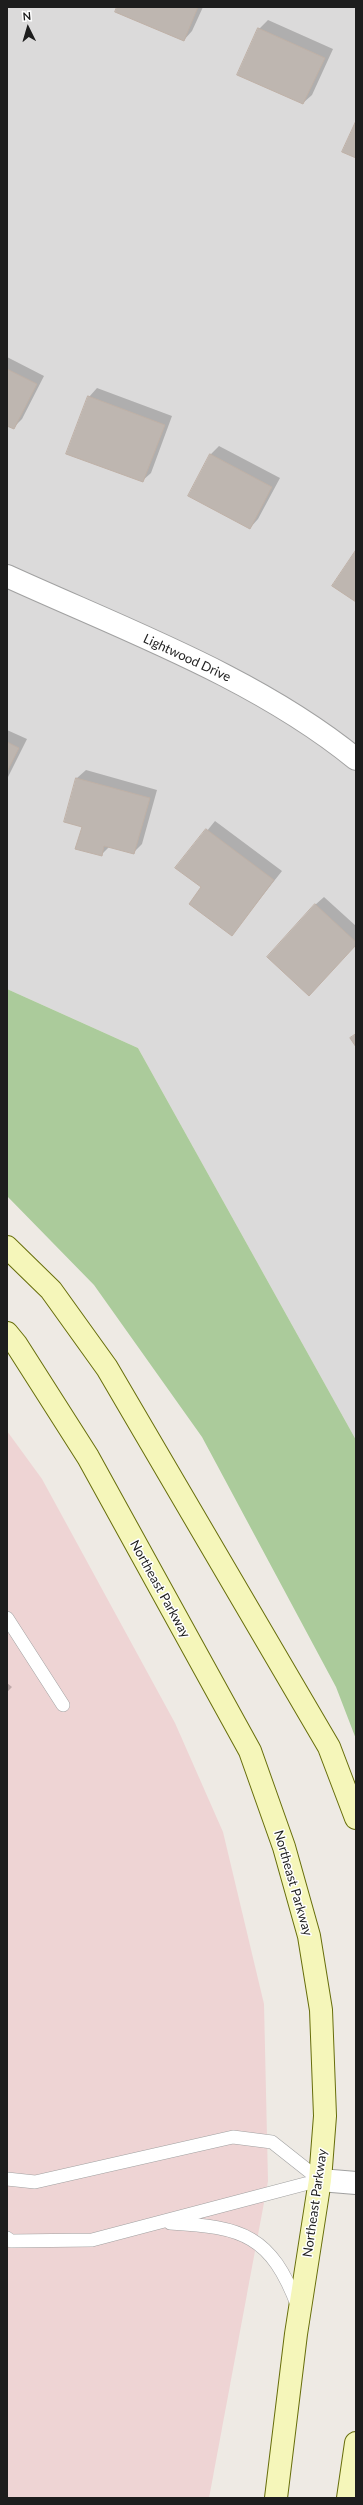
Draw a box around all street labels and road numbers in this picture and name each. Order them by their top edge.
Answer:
street label: Lightwood Drive [141,631,233,685]
street label: Northeast Parkway [127,1537,193,1641]
street label: Northeast Parkway [270,1828,316,1938]
street label: Northeast Parkway [300,2148,330,2258]

